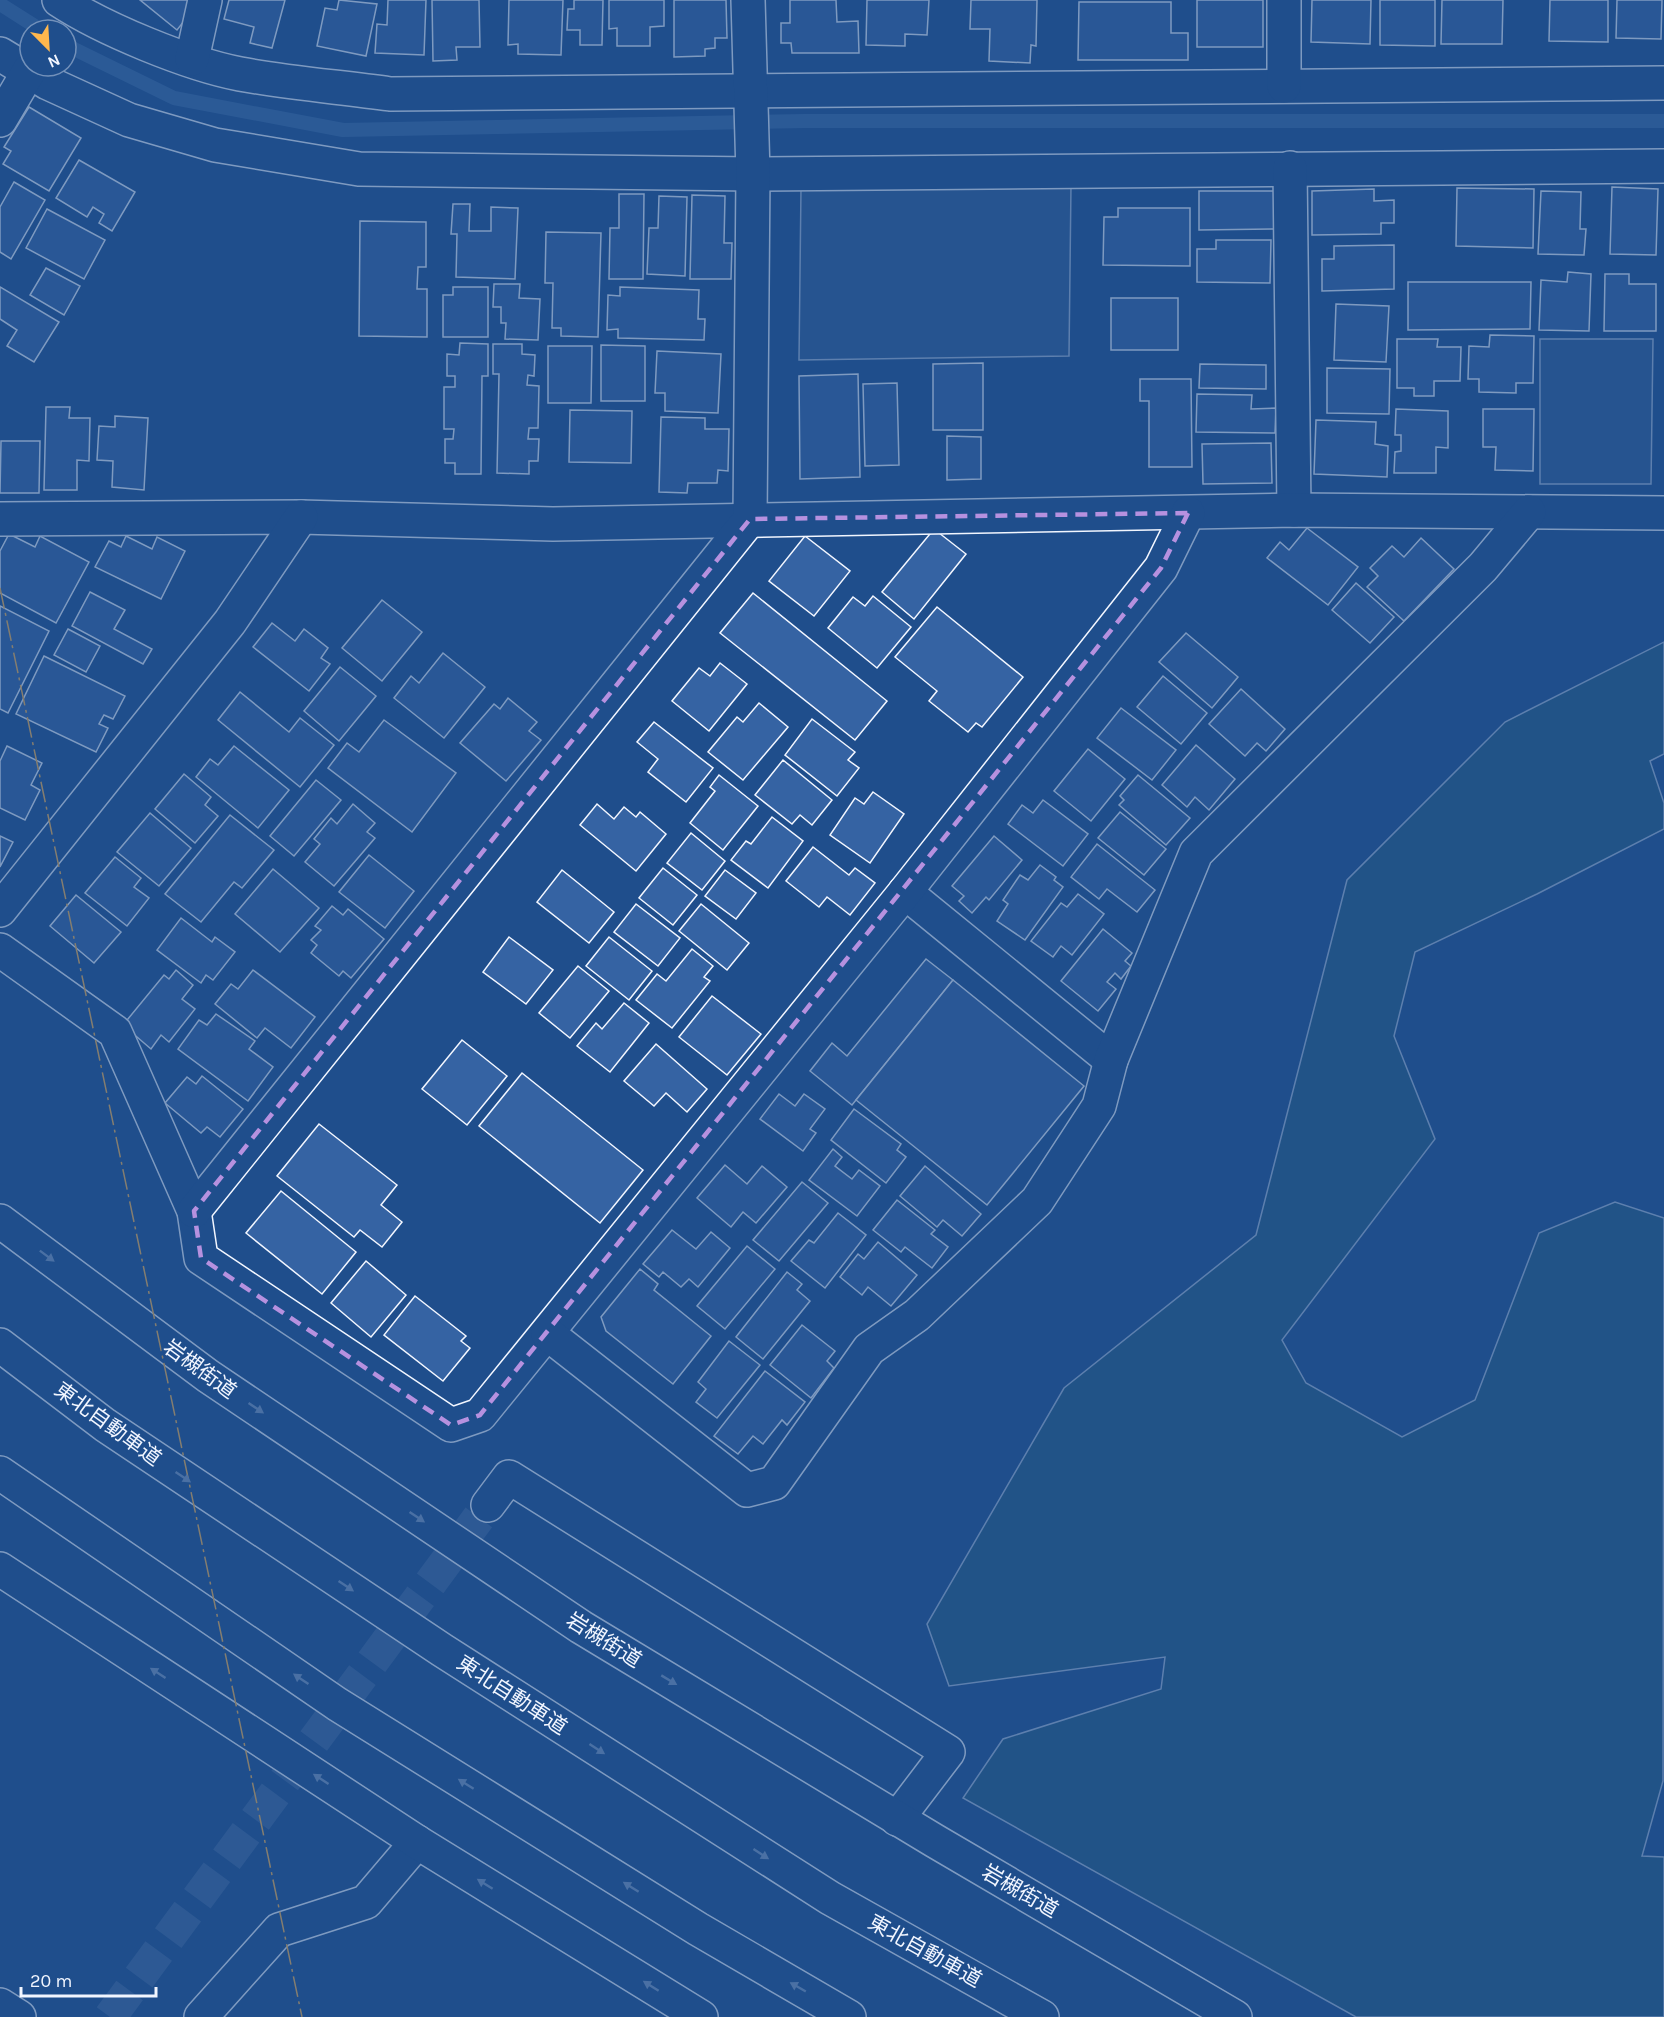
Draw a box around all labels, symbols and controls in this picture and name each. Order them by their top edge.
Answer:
north arrow [18,18,78,78]
text: N [45,50,63,72]
one-way arrow [39,1250,55,1263]
street label: 岩槻街道 [159,1335,241,1403]
street label: 東北自動車道 [50,1377,166,1471]
one-way arrow [247,1402,263,1414]
one-way arrow [175,1471,191,1483]
one-way arrow [409,1511,425,1523]
one-way arrow [337,1580,354,1591]
street label: 岩槻街道 [562,1608,646,1672]
street label: 東北自動車道 [453,1651,571,1739]
one-way arrow [149,1667,166,1678]
one-way arrow [293,1674,309,1685]
one-way arrow [661,1675,677,1686]
one-way arrow [589,1743,605,1754]
one-way arrow [313,1774,329,1785]
one-way arrow [457,1779,474,1790]
one-way arrow [753,1848,769,1860]
street label: 岩槻街道 [978,1860,1062,1922]
one-way arrow [477,1879,493,1890]
one-way arrow [623,1882,639,1893]
street label: 東北自動車道 [864,1910,986,1992]
scale bar [21,1960,156,1998]
text: 20 m [30,1970,72,1992]
one-way arrow [643,1981,659,1992]
one-way arrow [790,1982,806,1993]

